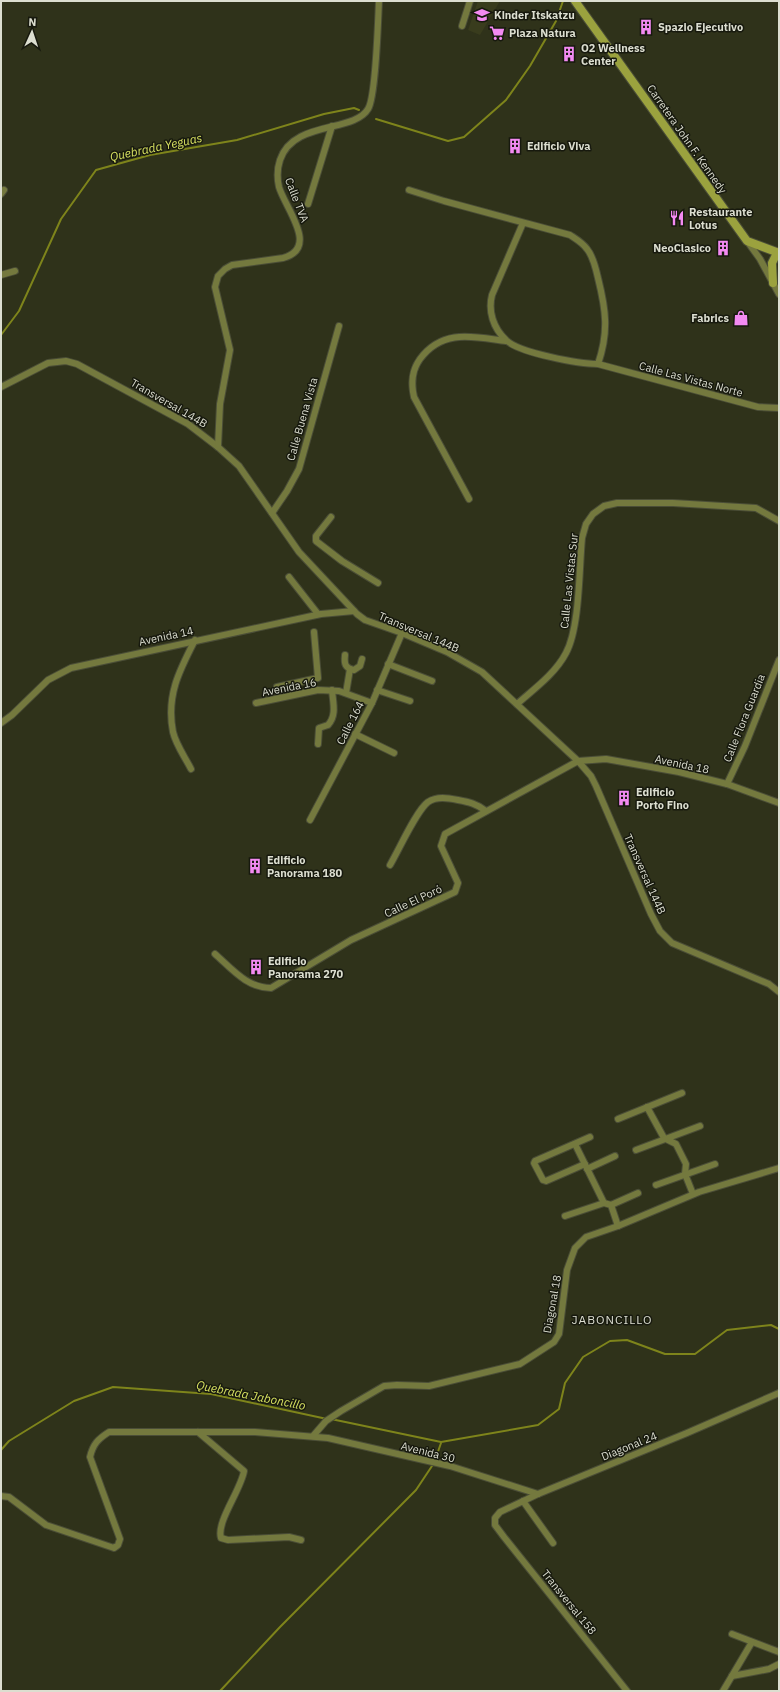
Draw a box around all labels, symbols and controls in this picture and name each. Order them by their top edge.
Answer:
school or university icon: Kinder Itskatzu [473,6,491,24]
place label: Kinder Itskatzu [494,8,575,22]
north arrow [12,12,52,52]
text: N [28,15,37,29]
building icon: Spazio Ejecutivo [637,18,655,36]
place label: Spazio Ejecutivo [658,20,743,34]
supermarket icon: Plaza Natura [488,24,506,42]
place label: Plaza Natura [509,26,576,40]
place label: O2 Wellness Center [581,41,645,68]
building icon: O2 Wellness Center [560,45,578,63]
street label: Carretera John F. Kennedy [644,82,730,197]
water label: Quebrada Yeguas [109,130,204,164]
building icon: Edificio Viva [506,137,524,155]
place label: Edificio Viva [527,139,591,153]
street label: Calle TVA [282,176,312,224]
place label: Restaurante Lotus [689,205,752,232]
restaurant icon: Restaurante Lotus [668,209,686,227]
building icon: NeoClasico [714,239,732,257]
place label: NeoClasico [653,241,711,255]
shop icon: Fabrics [732,309,750,327]
place label: Fabrics [691,311,729,325]
street label: Calle Las Vistas Norte [638,358,744,400]
street label: Transversal 144B [128,375,210,431]
street label: Calle Buena Vista [283,376,321,462]
street label: Calle Las Vistas Sur [557,533,581,629]
street label: Transversal 144B [377,609,461,655]
street label: Avenida 14 [138,623,195,649]
street label: Calle Flora Guardia [720,672,768,764]
street label: Avenida 16 [261,675,317,699]
street label: Calle 164 [333,699,367,747]
street label: Avenida 18 [654,751,710,777]
place label: Edificio Porto Fino [636,785,689,812]
building icon: Edificio Porto Fino [615,789,633,807]
street label: Transversal 144B [621,832,669,916]
place label: Edificio Panorama 180 [267,853,343,880]
building icon: Edificio Panorama 180 [246,857,264,875]
street label: Calle El Poró [382,882,444,920]
place label: Edificio Panorama 270 [268,954,344,981]
building icon: Edificio Panorama 270 [247,958,265,976]
street label: Diagonal 18 [540,1274,564,1334]
district label: JABONCILLO [572,1312,652,1327]
water label: Quebrada Jaboncillo [195,1377,307,1413]
street label: Diagonal 24 [599,1428,659,1464]
street label: Avenida 30 [400,1439,456,1465]
street label: Transversal 158 [539,1567,599,1637]

